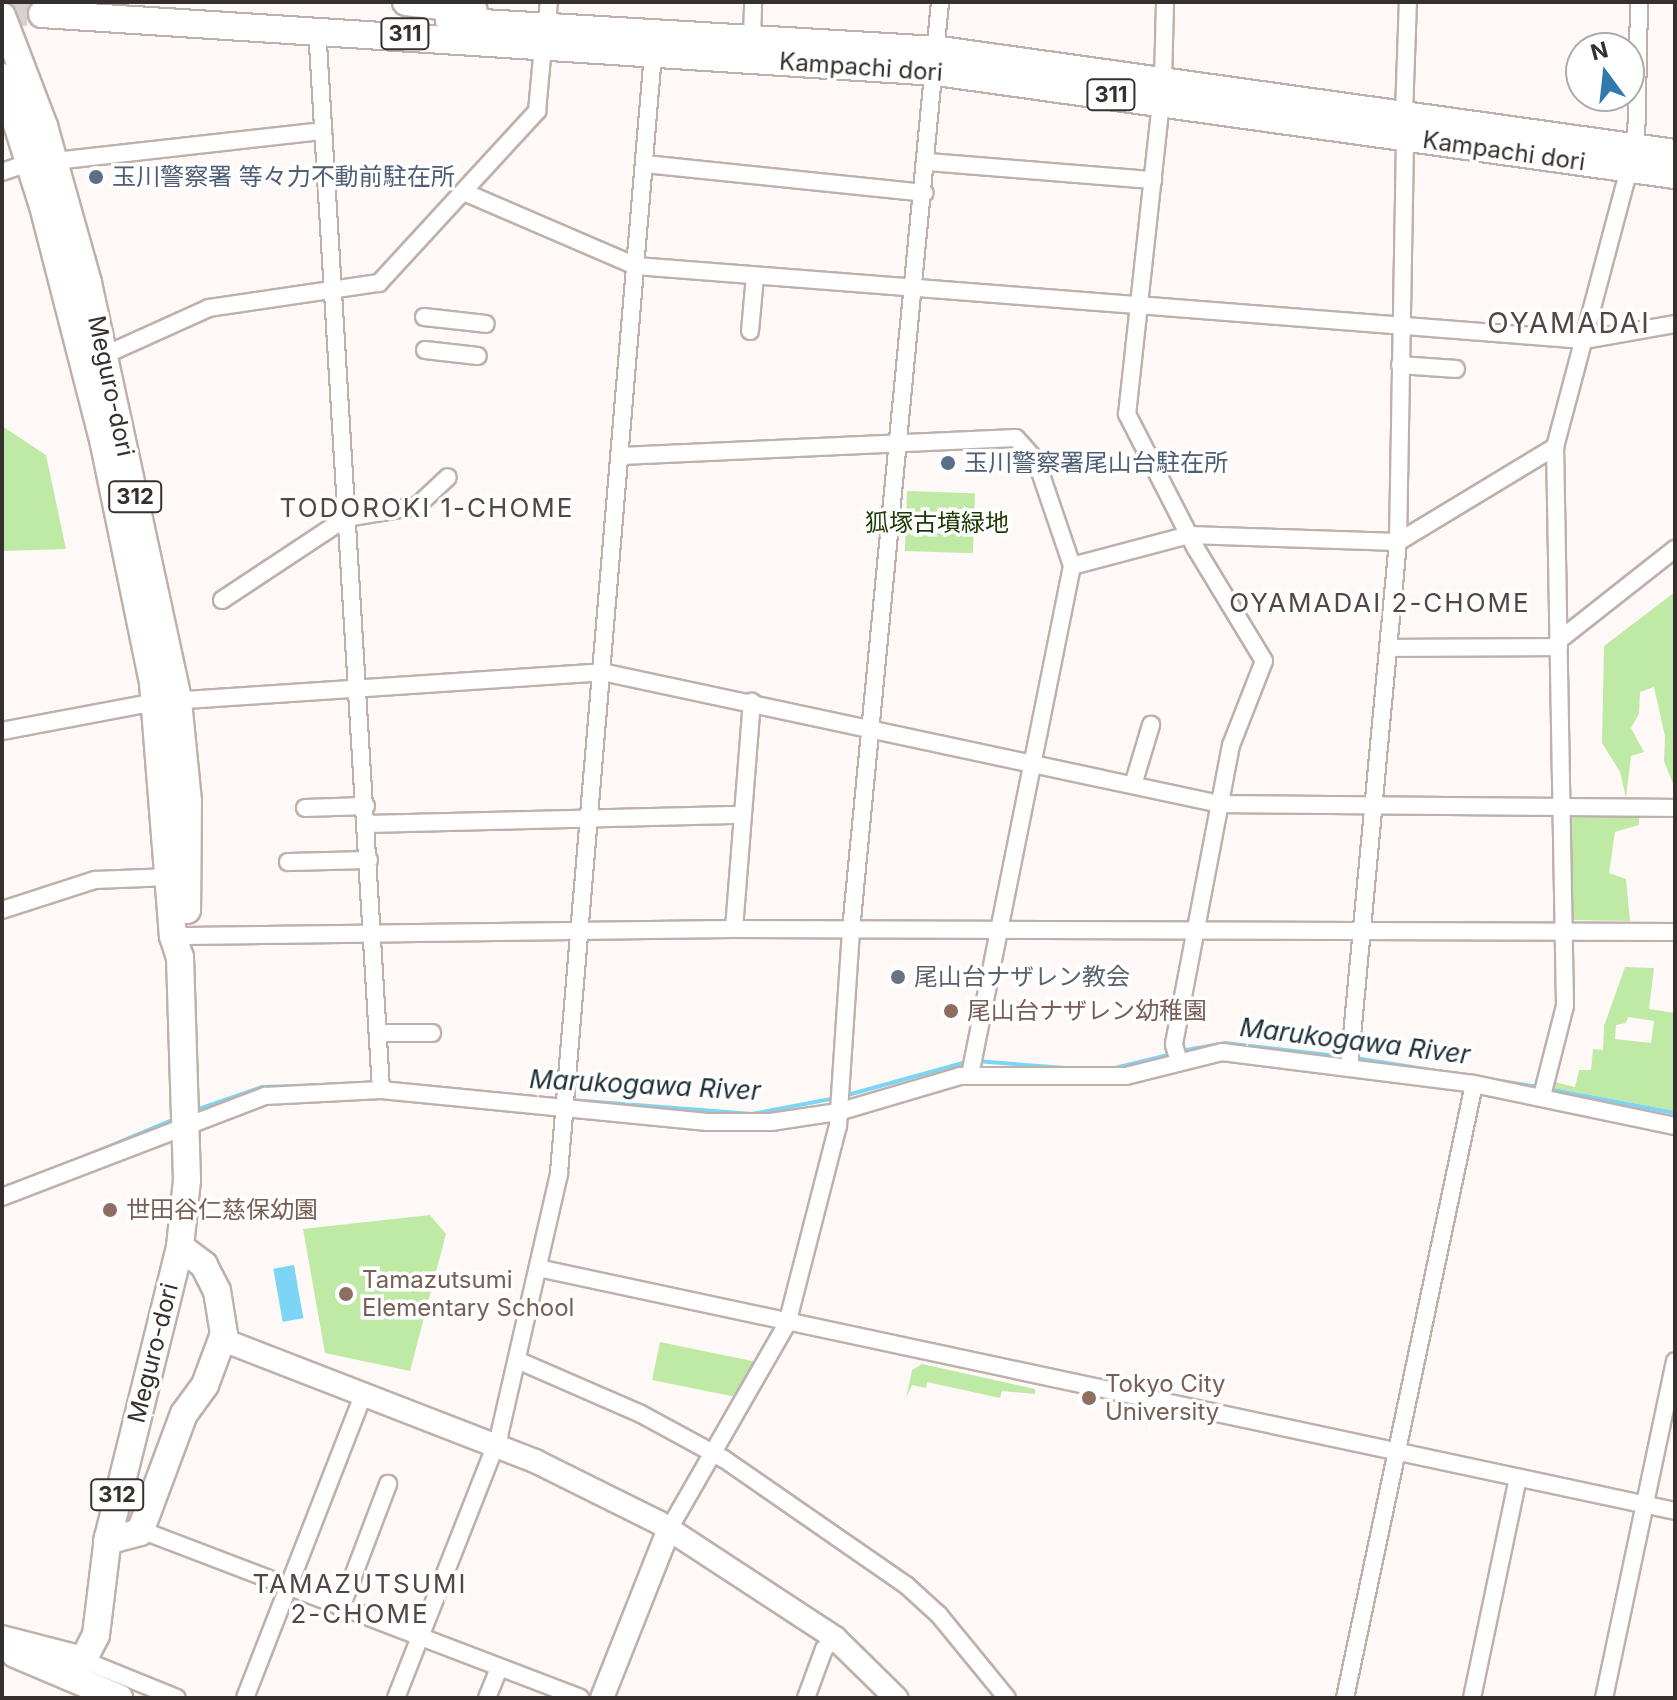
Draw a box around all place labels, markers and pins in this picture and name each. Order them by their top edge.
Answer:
place label: 玉川警察署 等々力不動前駐在所 [112,163,455,191]
marker: 玉川警察署 等々力不動前駐在所 [87,168,105,186]
place label: 玉川警察署尾山台駐在所 [964,449,1228,477]
marker: 玉川警察署尾山台駐在所 [939,454,957,472]
place label: 尾山台ナザレン教会 [914,963,1130,991]
marker: 尾山台ナザレン教会 [889,968,907,986]
place label: 尾山台ナザレン幼稚園 [967,997,1207,1025]
marker: 尾山台ナザレン幼稚園 [942,1002,960,1020]
place label: 世田谷仁慈保幼園 [126,1196,318,1224]
marker: 世田谷仁慈保幼園 [101,1201,119,1219]
place label: Tamazutsumi Elementary School [362,1266,574,1322]
marker: Tamazutsumi Elementary School [337,1285,355,1303]
place label: Tokyo City University [1105,1370,1225,1426]
marker: Tokyo City University [1080,1389,1098,1407]

